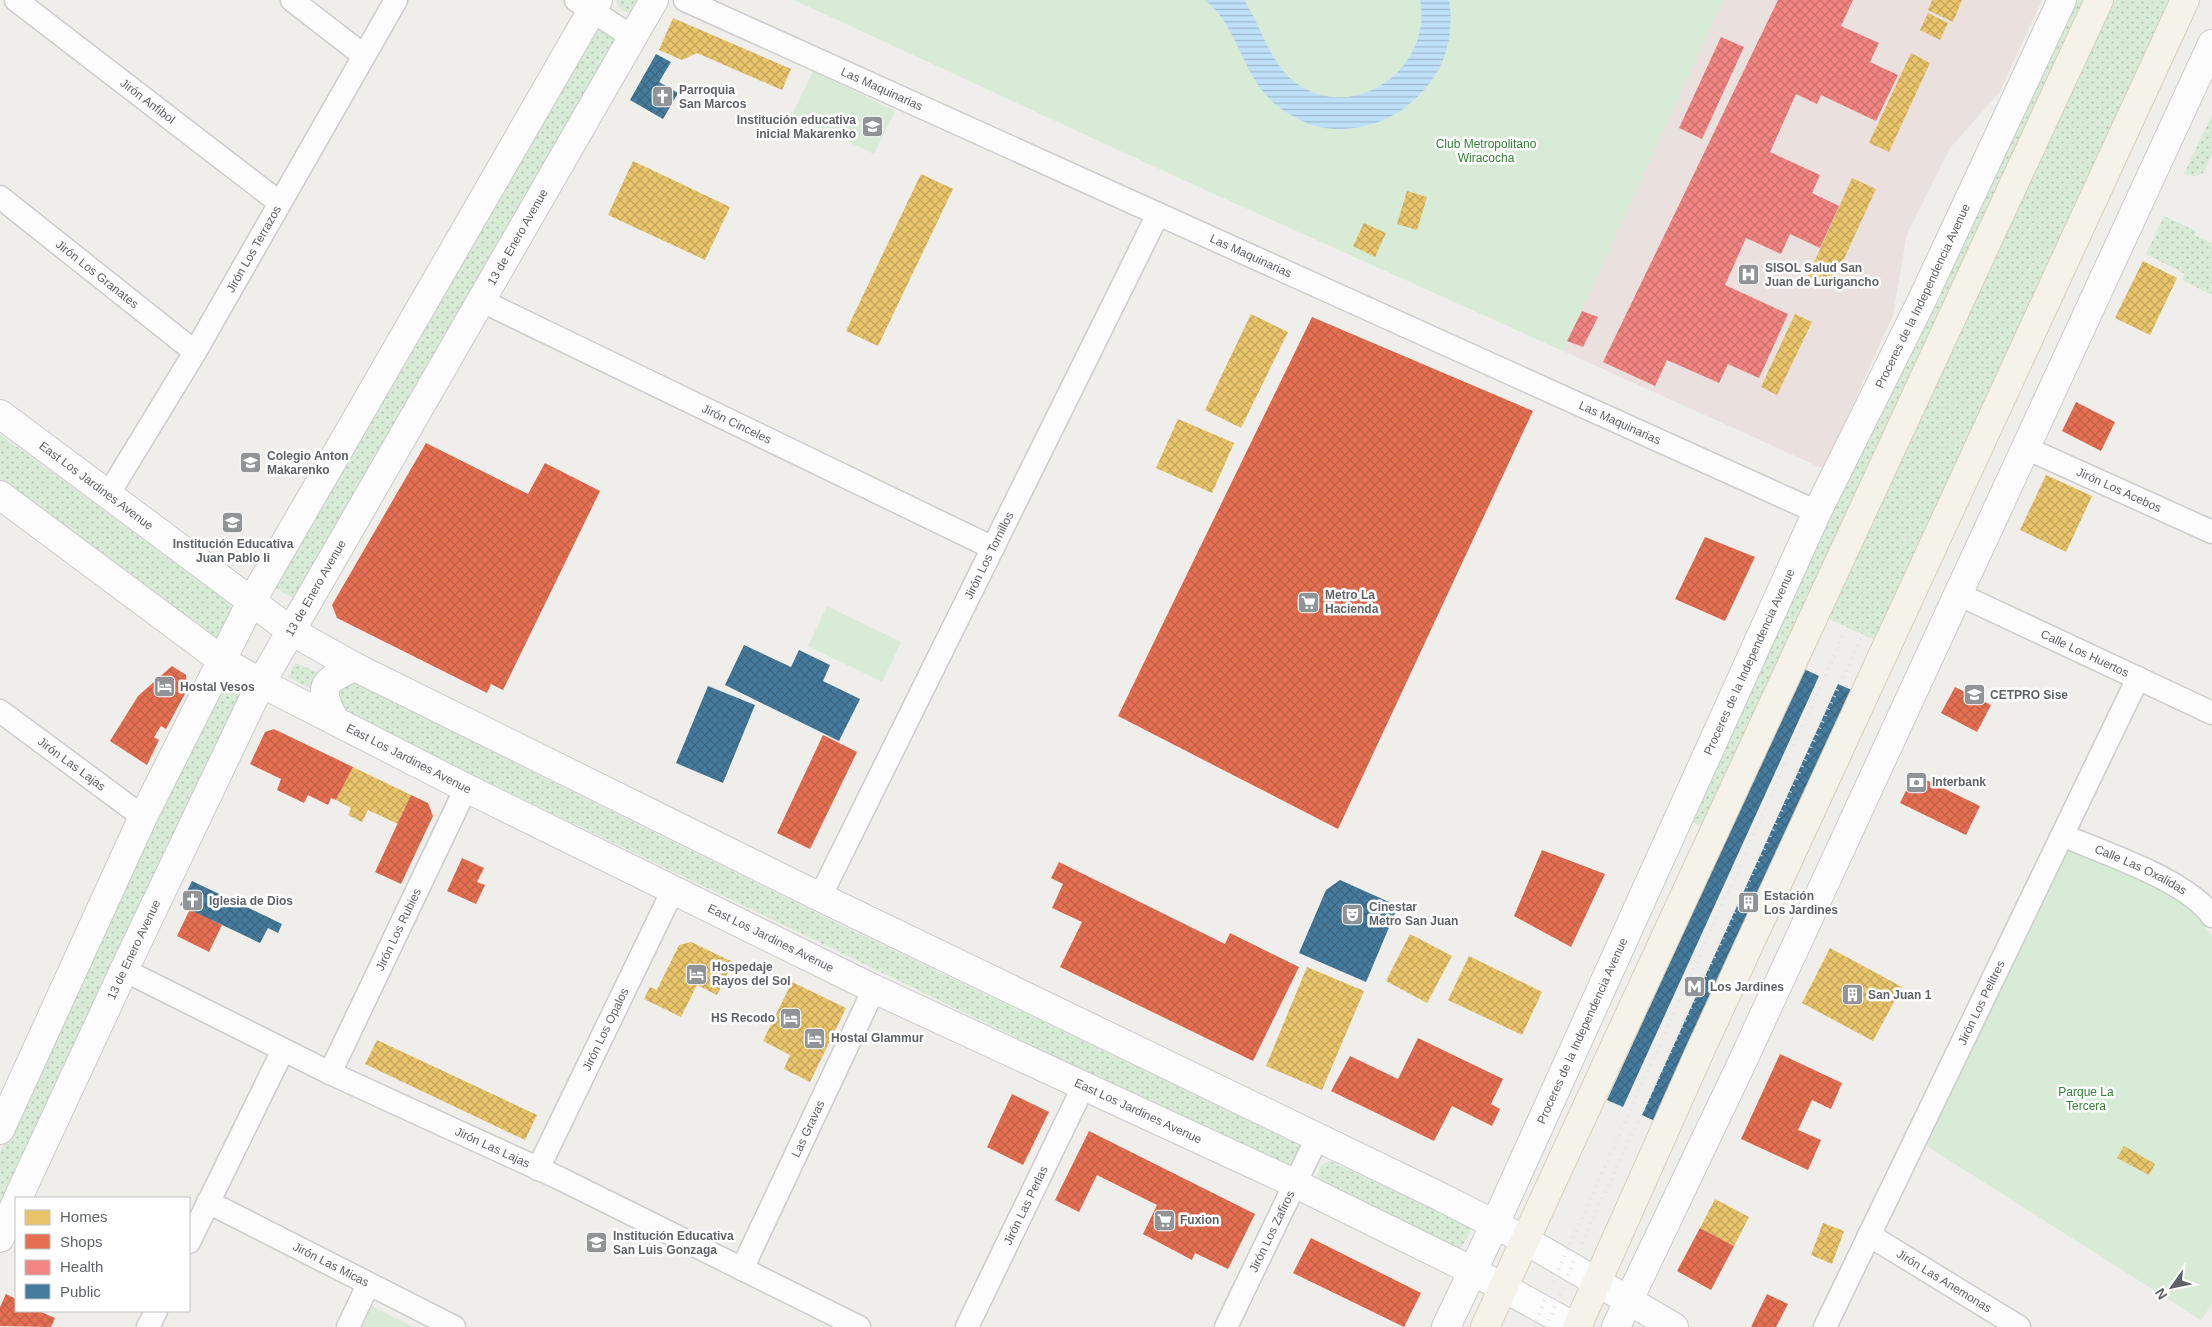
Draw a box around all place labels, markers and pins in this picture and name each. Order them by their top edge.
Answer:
place label: Parroquia San Marcos [679,83,747,111]
church icon: Parroquia San Marcos [651,85,675,109]
place label: Institución educativa inicial Makarenko [737,113,856,141]
school or university icon: Institución educativa inicial Makarenko [860,115,884,139]
place label: SISOL Salud San Juan de Lurigancho [1765,261,1879,289]
hospital icon: SISOL Salud San Juan de Lurigancho [1737,263,1761,287]
place label: Colegio Anton Makarenko [267,449,349,477]
school or university icon: Colegio Anton Makarenko [239,451,263,475]
school or university icon: Institución Educativa Juan Pablo Ii [221,511,245,535]
place label: Institución Educativa Juan Pablo Ii [173,537,294,565]
place label: Metro La Hacienda [1325,588,1379,616]
supermarket icon: Metro La Hacienda [1297,590,1321,614]
hotel icon: Hostal Vesos [152,675,176,699]
place label: Hostal Vesos [180,680,255,694]
school or university icon: CETPRO Sise [1962,683,1986,707]
place label: CETPRO Sise [1990,688,2068,702]
bank icon: Interbank [1904,770,1928,794]
place label: Interbank [1932,775,1986,789]
church icon: Iglesia de Dios [181,889,205,913]
place label: Estación Los Jardines [1764,889,1838,917]
building icon: Estación Los Jardines [1736,891,1760,915]
place label: Iglesia de Dios [209,894,293,908]
place label: Cinestar Metro San Juan [1369,900,1458,928]
theatre icon: Cinestar Metro San Juan [1341,902,1365,926]
place label: Hospedaje Rayos del Sol [712,960,791,988]
hotel icon: Hospedaje Rayos del Sol [684,962,708,986]
metro station icon: Los Jardines [1682,975,1706,999]
place label: Los Jardines [1710,980,1784,994]
building icon: San Juan 1 [1840,983,1864,1007]
place label: San Juan 1 [1868,988,1932,1002]
hotel icon: HS Recodo [779,1006,803,1030]
place label: HS Recodo [711,1011,775,1025]
hotel icon: Hostal Glammur [803,1026,827,1050]
place label: Hostal Glammur [831,1031,924,1045]
supermarket icon: Fuxion [1152,1208,1176,1232]
place label: Fuxion [1180,1213,1219,1227]
place label: Institución Educativa San Luis Gonzaga [613,1229,734,1257]
school or university icon: Institución Educativa San Luis Gonzaga [585,1231,609,1255]

